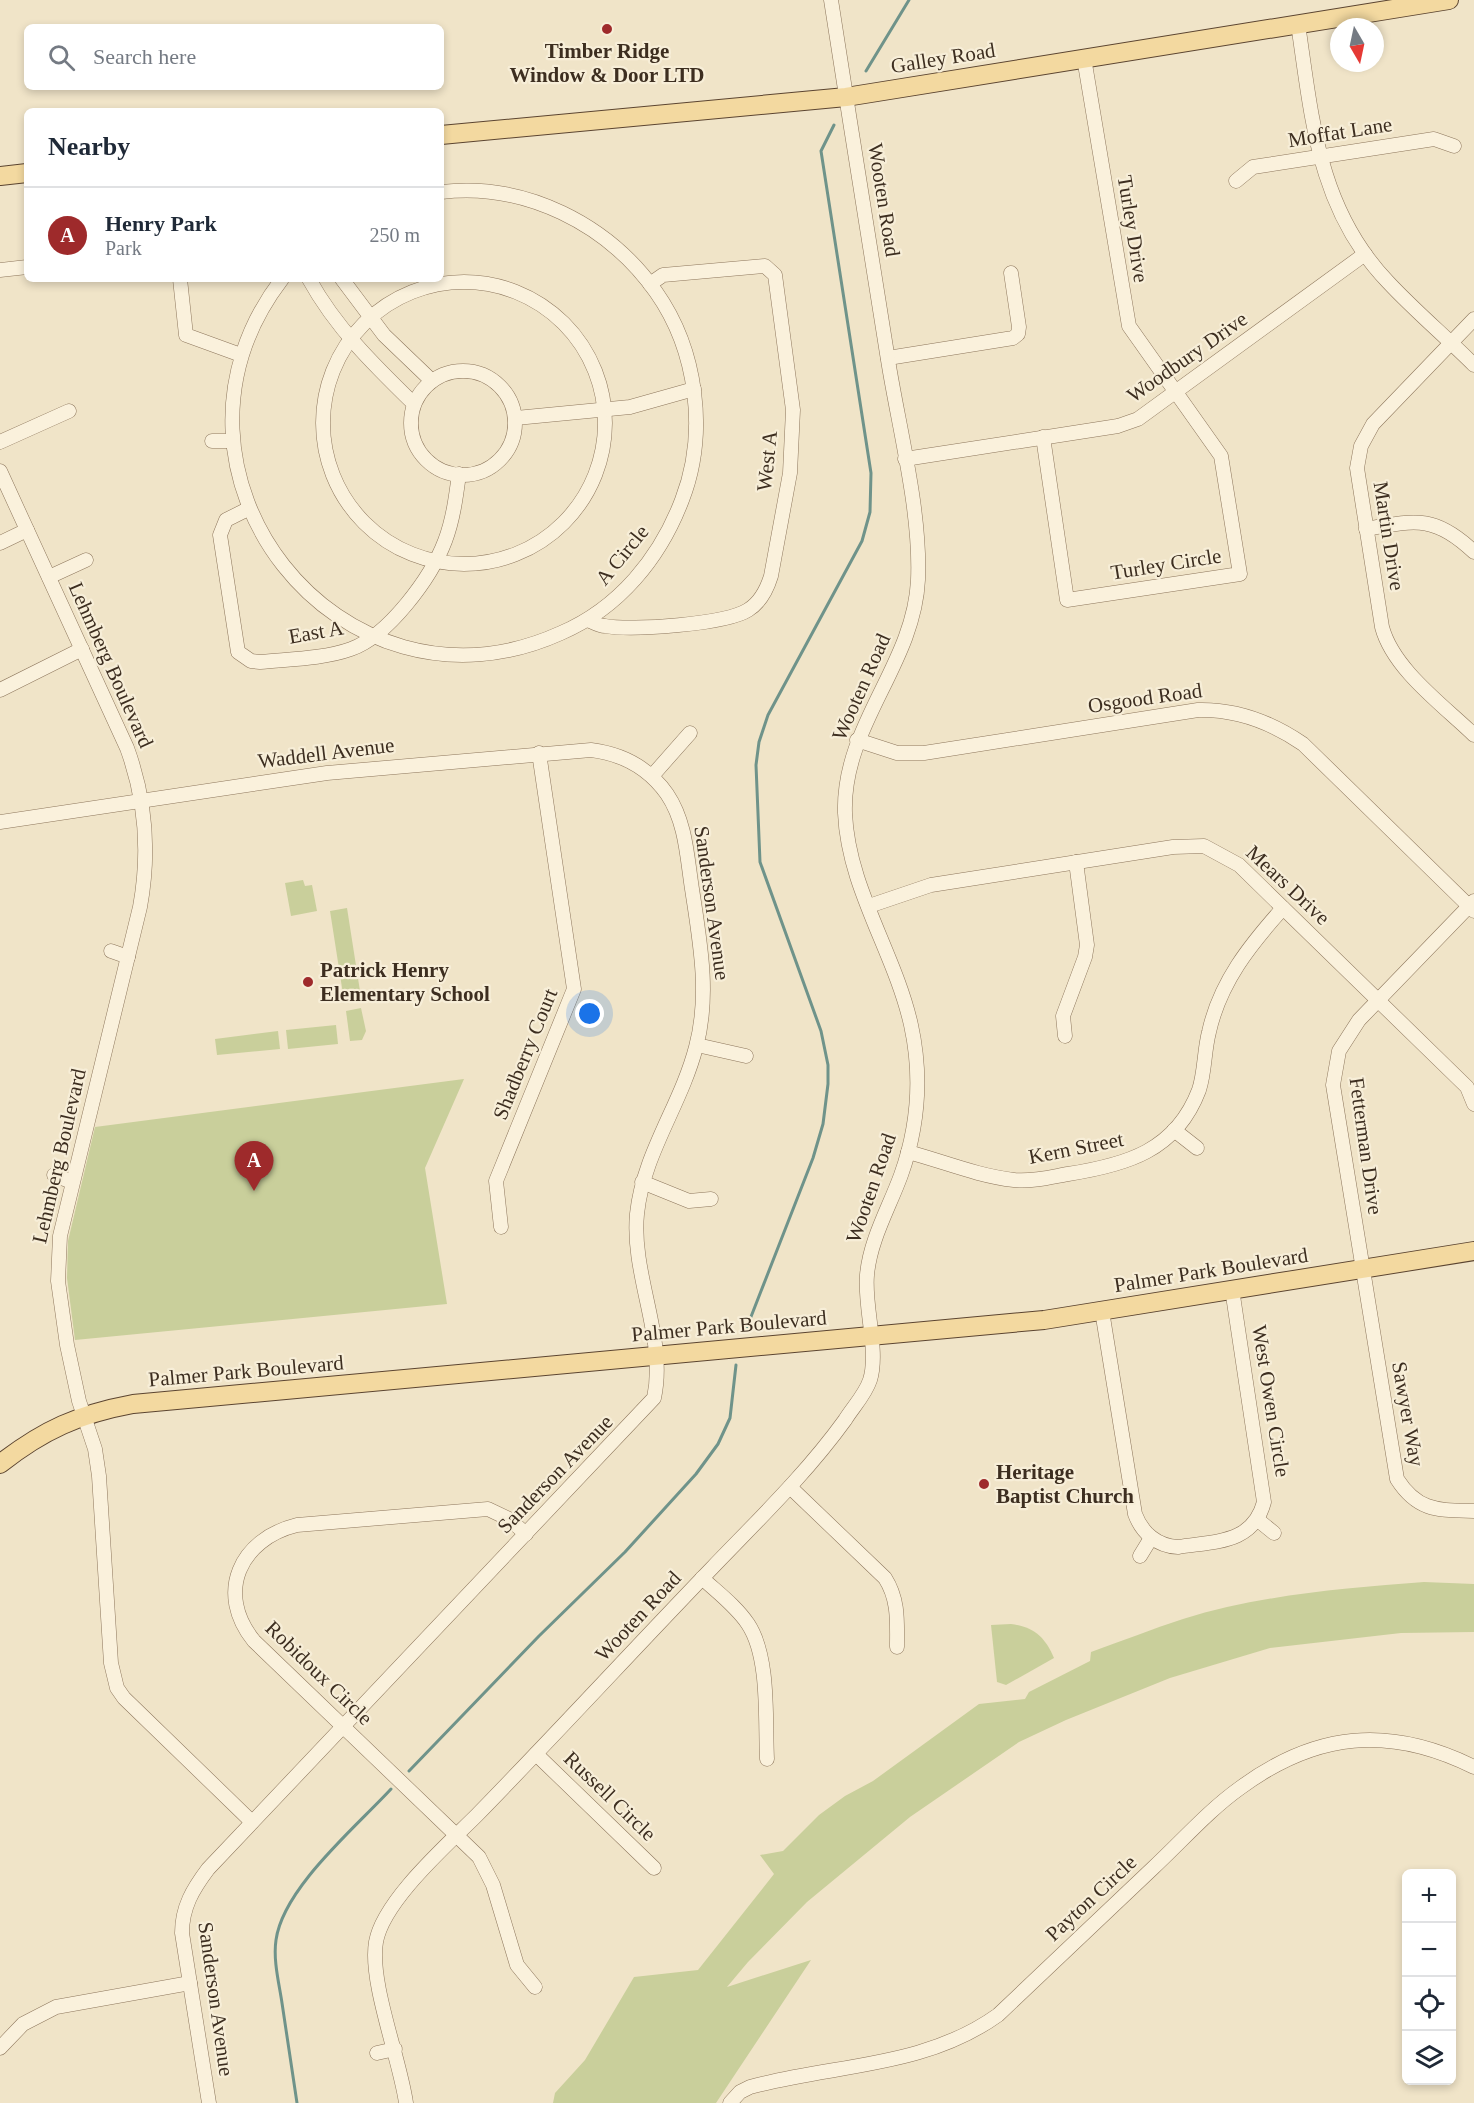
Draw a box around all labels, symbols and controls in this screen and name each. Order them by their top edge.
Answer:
north arrow [1330,18,1384,72]
marker: Timber Ridge Window & Door LTD [600,22,614,36]
search box [24,24,444,90]
street label: Galley Road [889,38,997,78]
place label: Timber Ridge Window & Door LTD [509,39,705,87]
icon: search [45,41,78,74]
text: Search here [93,44,196,69]
street label: Moffat Lane [1286,112,1394,152]
text: Nearby [48,132,130,161]
street label: Wooten Road [863,142,905,259]
street label: Turley Drive [1113,174,1153,284]
text: Henry Park [105,211,217,236]
text: A [60,224,75,246]
text: 250 m [369,224,420,246]
text: Park [105,237,142,259]
street label: Woodbury Drive [1122,307,1252,407]
street label: West A [752,429,782,492]
street label: Martin Drive [1369,480,1409,592]
street label: A Circle [590,520,654,590]
street label: Turley Circle [1109,543,1223,585]
street label: Lehmberg Boulevard [64,579,158,752]
street label: East A [287,615,346,649]
street label: Wooten Road [827,629,895,744]
street label: Osgood Road [1086,678,1204,718]
street label: Waddell Avenue [256,733,396,773]
street label: Sanderson Avenue [689,824,735,982]
street label: Mears Drive [1241,840,1335,930]
place label: Patrick Henry Elementary School [320,958,490,1006]
marker: Patrick Henry Elementary School [301,975,315,989]
street label: Shadberry Court [488,985,562,1123]
your location [575,999,604,1028]
street label: Lehmberg Boulevard [27,1066,91,1246]
street label: Fetterman Drive [1344,1076,1388,1216]
street label: Kern Street [1026,1127,1126,1169]
street label: Wooten Road [841,1130,901,1246]
pin: A [234,1142,274,1191]
street label: Palmer Park Boulevard [1112,1243,1310,1297]
street label: Palmer Park Boulevard [630,1305,828,1346]
street label: West Owen Circle [1247,1323,1295,1479]
street label: Palmer Park Boulevard [147,1350,345,1391]
street label: Sawyer Way [1387,1360,1429,1469]
street label: Sanderson Avenue [492,1410,618,1538]
place label: Heritage Baptist Church [996,1460,1134,1508]
marker: Heritage Baptist Church [977,1477,991,1491]
street label: Wooten Road [590,1566,686,1666]
street label: Robidoux Circle [261,1616,377,1730]
street label: Russell Circle [559,1746,661,1846]
street label: Payton Circle [1041,1850,1141,1946]
map controls [1402,1869,1456,2085]
button: + [1402,1869,1456,1923]
street label: Sanderson Avenue [193,1920,239,2078]
button: − [1402,1923,1456,1977]
button: locate [1402,1977,1456,2031]
button: layers [1402,2031,1456,2085]

